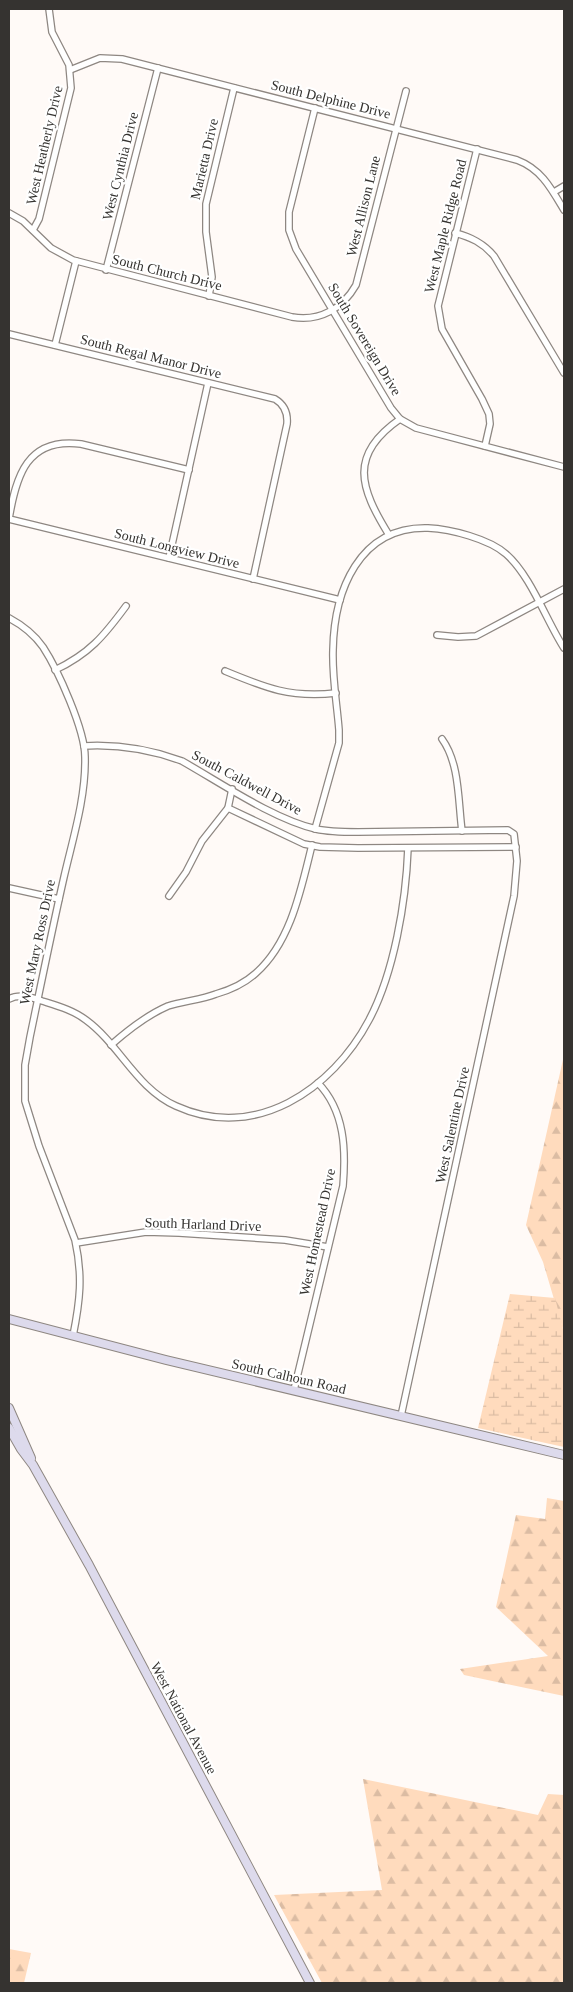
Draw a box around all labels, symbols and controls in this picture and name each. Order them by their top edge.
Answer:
street label: South Delphine Drive [269,77,392,122]
street label: West Heatherly Drive [23,84,65,206]
street label: West Cynthia Drive [100,111,141,222]
street label: Marietta Drive [188,117,221,201]
street label: West Allison Lane [344,154,383,258]
street label: West Maple Ridge Road [422,158,469,294]
street label: South Church Drive [110,252,223,293]
street label: South Sovereign Drive [325,280,404,398]
street label: South Regal Manor Drive [79,332,223,381]
street label: South Longview Drive [113,526,241,571]
street label: South Caldwell Drive [189,747,304,818]
street label: West Mary Ross Drive [17,878,58,1006]
street label: West Salentine Drive [433,1066,472,1185]
street label: West Homestead Drive [297,1167,338,1297]
street label: South Harland Drive [144,1215,262,1234]
street label: South Calhoun Road [230,1356,347,1397]
street label: West National Avenue [148,1660,219,1777]

